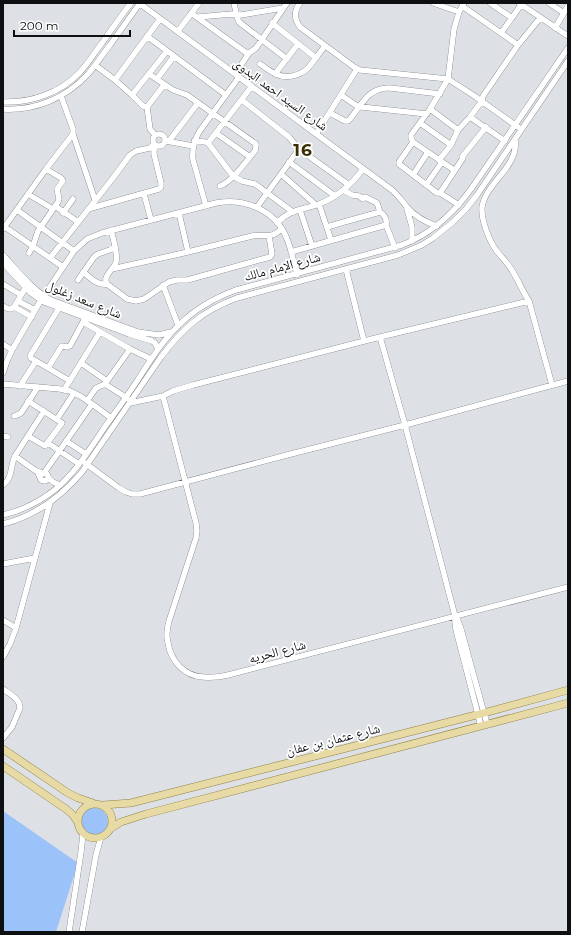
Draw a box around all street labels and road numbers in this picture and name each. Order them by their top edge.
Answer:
street label: شارع السيد احمد البدوى [229,54,331,135]
street label: شارع الإمام مالك [242,248,322,286]
street label: شارع سعد زغلول [43,277,124,323]
street label: شارع الحريه [247,636,308,668]
street label: شارع عثمان بن عفان [284,720,382,760]

